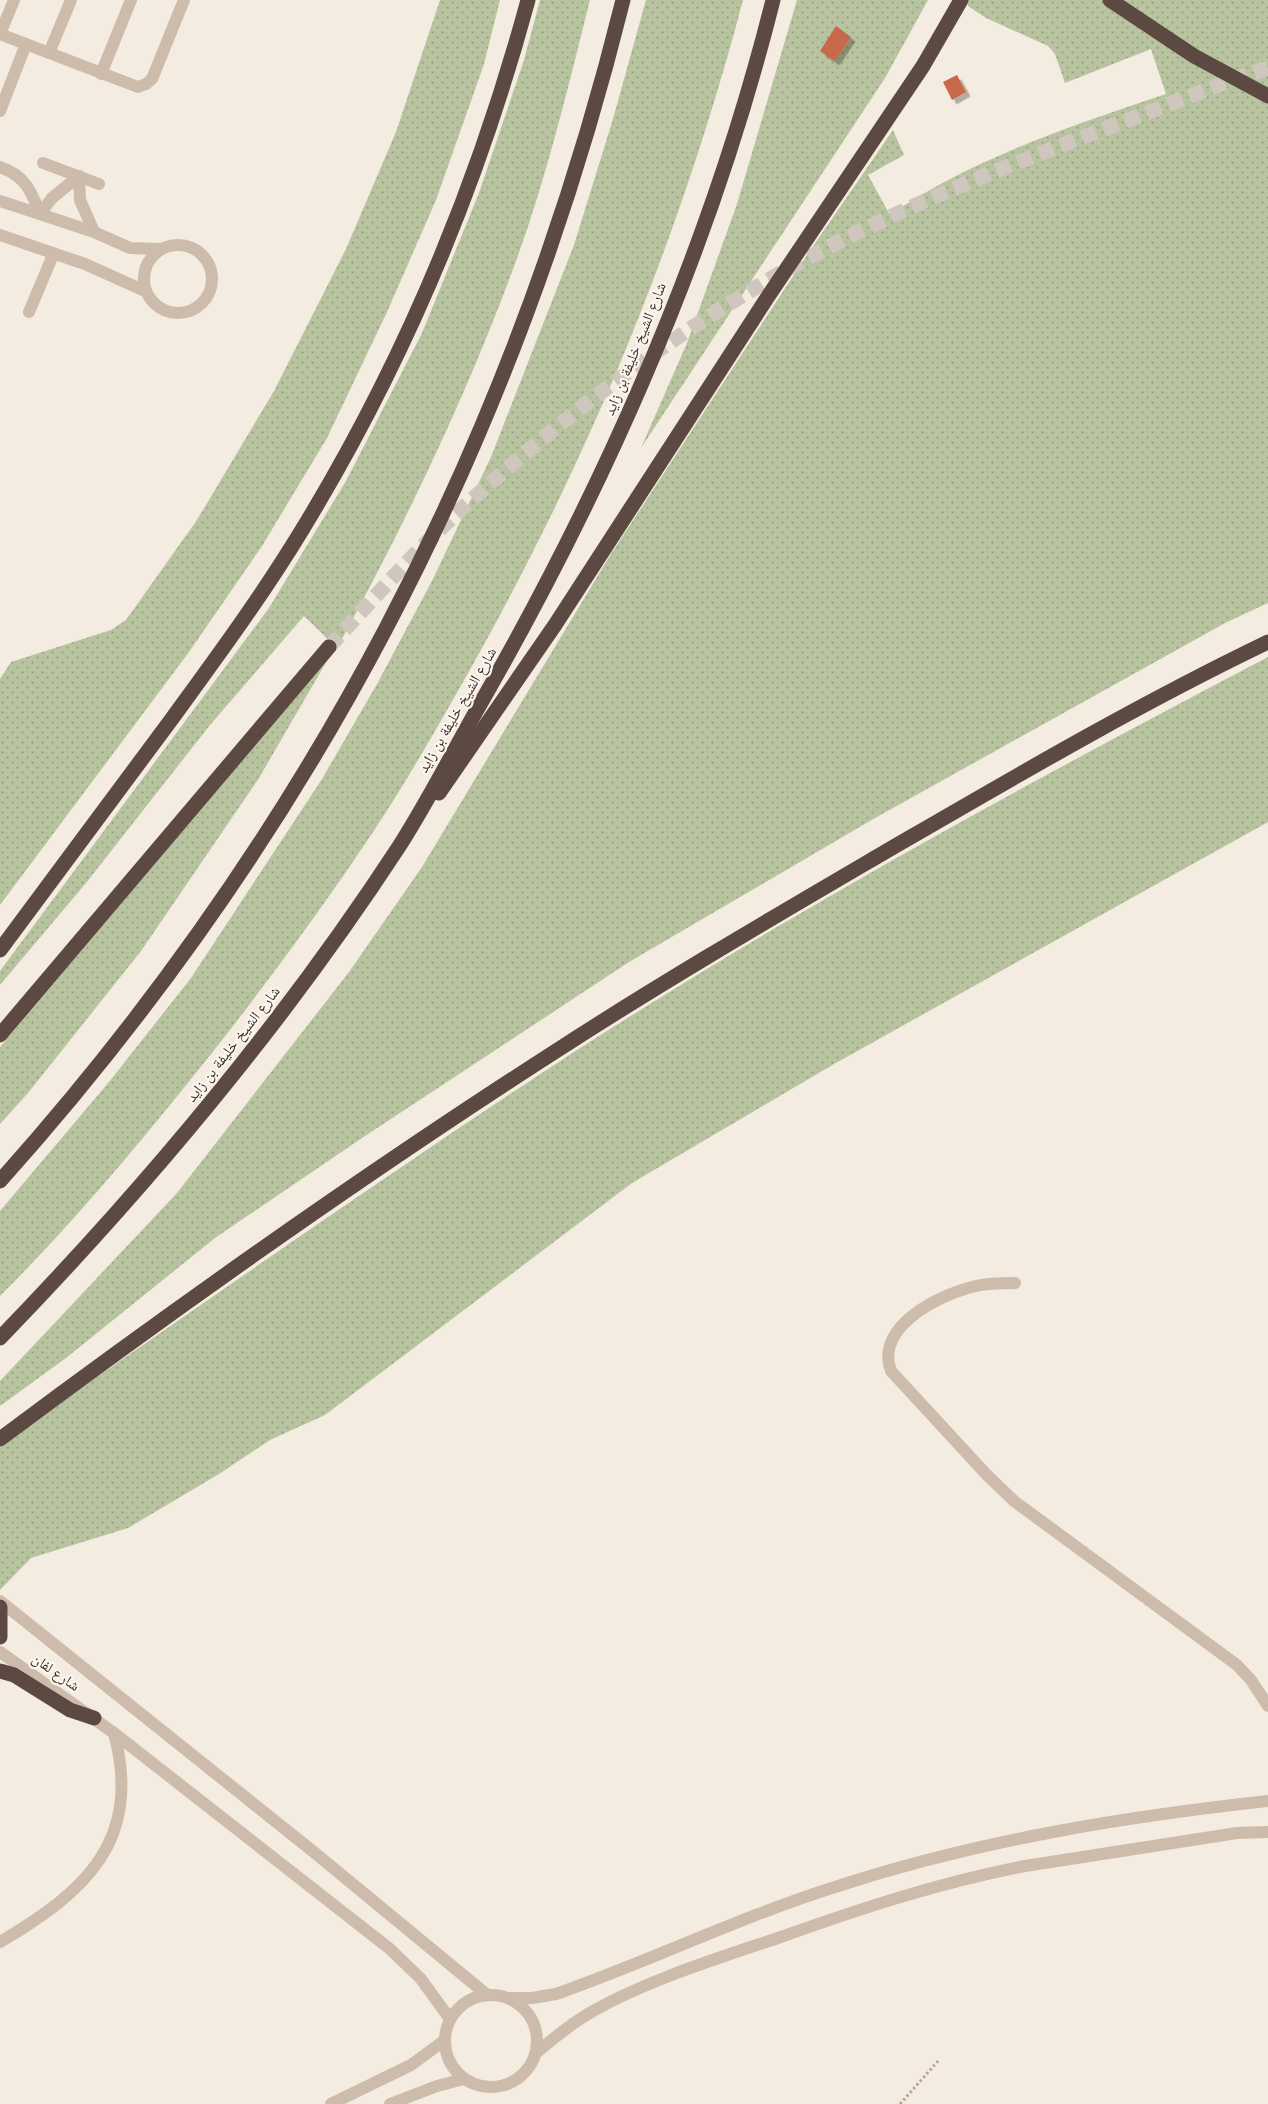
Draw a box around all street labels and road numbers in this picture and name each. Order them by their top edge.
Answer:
street label: شارع الشيخ خليفة بن زايد [599,279,671,418]
street label: شارع الشيخ خليفة بن زايد [413,644,501,776]
street label: شارع الشيخ خليفة بن زايد [182,982,285,1106]
street label: شارع لفان [28,1648,84,1696]

